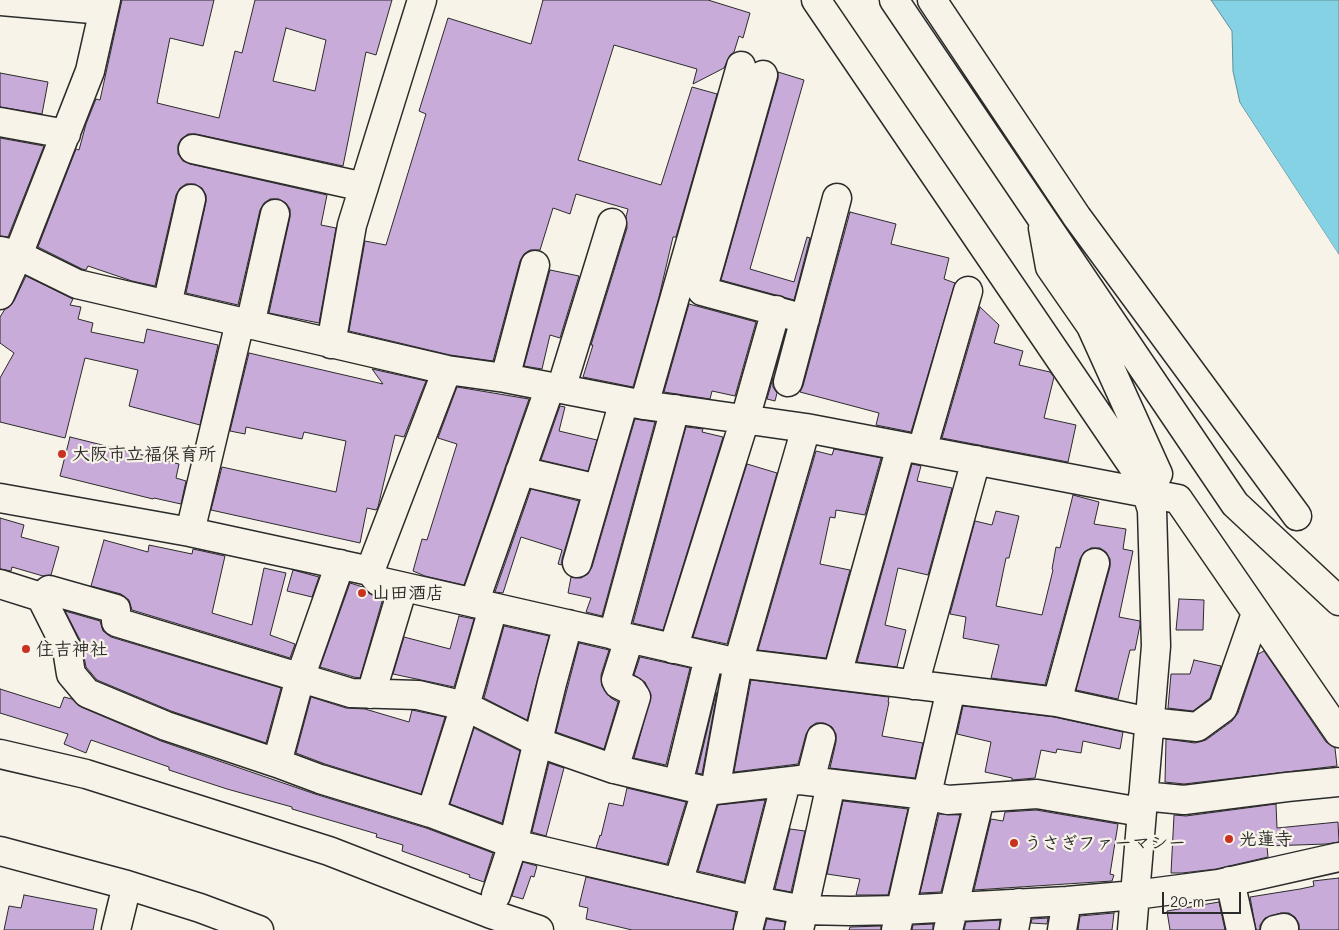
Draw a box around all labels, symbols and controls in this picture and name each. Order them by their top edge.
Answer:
place label: 大阪市立福保育所 [72,443,216,465]
marker: 大阪市立福保育所 [56,448,68,460]
place label: 山田酒店 [372,582,444,604]
marker: 山田酒店 [356,587,368,599]
place label: 住吉神社 [36,638,108,660]
marker: 住吉神社 [20,643,32,655]
place label: 光蓮寺 [1239,828,1293,850]
place label: うさぎファーマシー [1024,832,1186,854]
marker: 光蓮寺 [1223,833,1235,845]
marker: うさぎファーマシー [1008,837,1020,849]
scale bar [1164,882,1243,914]
text: 20 m [1170,891,1204,911]

